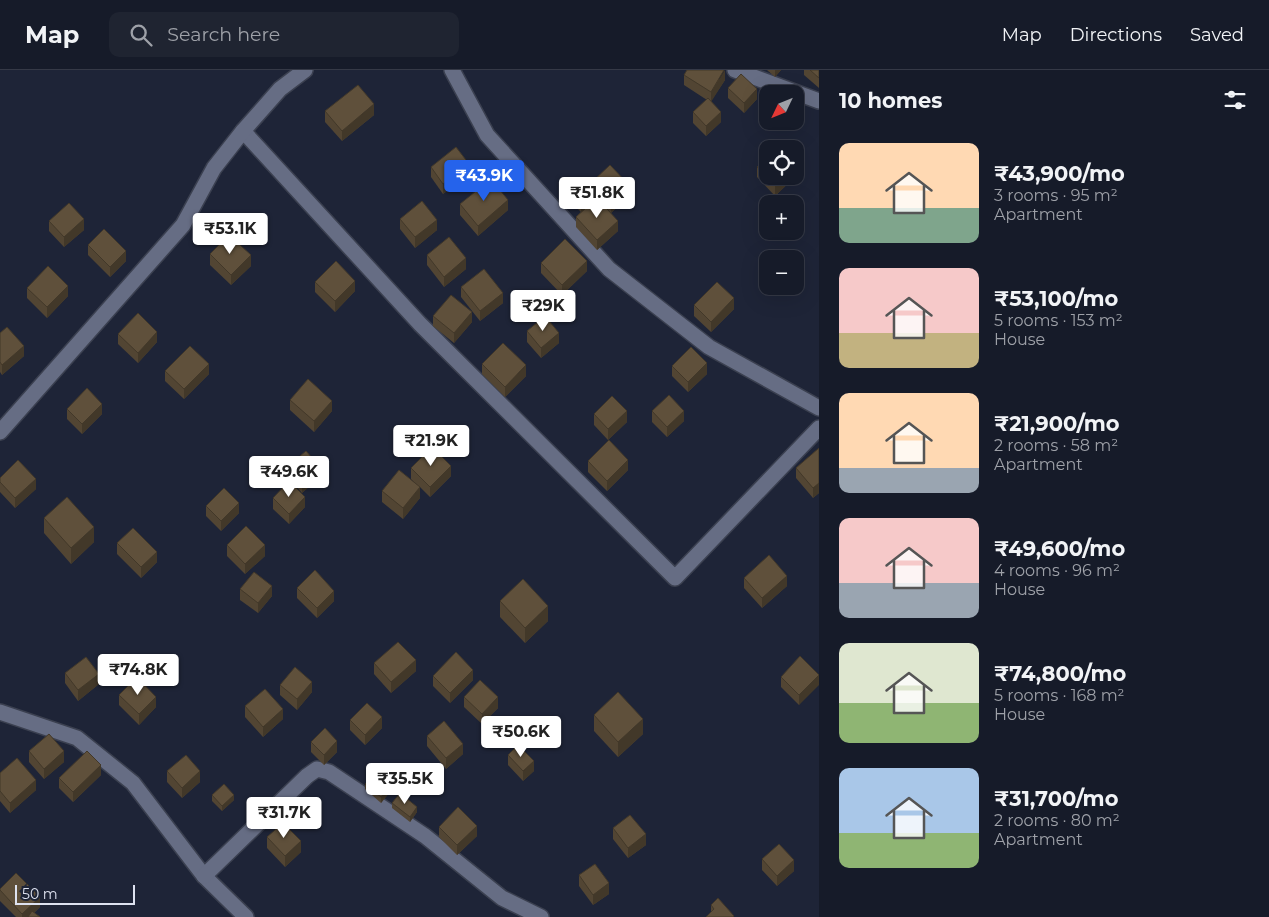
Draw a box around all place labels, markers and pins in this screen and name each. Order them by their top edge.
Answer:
pin: ₹43.9K [443,160,525,202]
pin: ₹51.8K [556,176,638,219]
pin: ₹53.1K [189,212,271,255]
pin: ₹29K [513,290,573,332]
pin: ₹21.9K [390,424,472,467]
pin: ₹49.6K [248,456,330,498]
pin: ₹74.8K [97,654,179,696]
pin: ₹50.6K [480,716,562,758]
pin: ₹35.5K [364,762,446,805]
pin: ₹31.7K [243,796,325,839]

